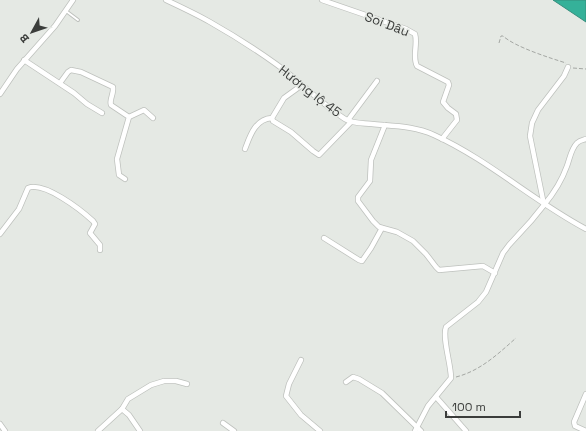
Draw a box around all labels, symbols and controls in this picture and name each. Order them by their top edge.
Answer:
street label: Soi Dâu [362,8,412,40]
north arrow [12,12,52,52]
text: B [17,31,32,46]
street label: Hương lộ 45 [275,61,345,121]
scale bar [446,393,520,419]
text: 100 m [452,399,486,415]

